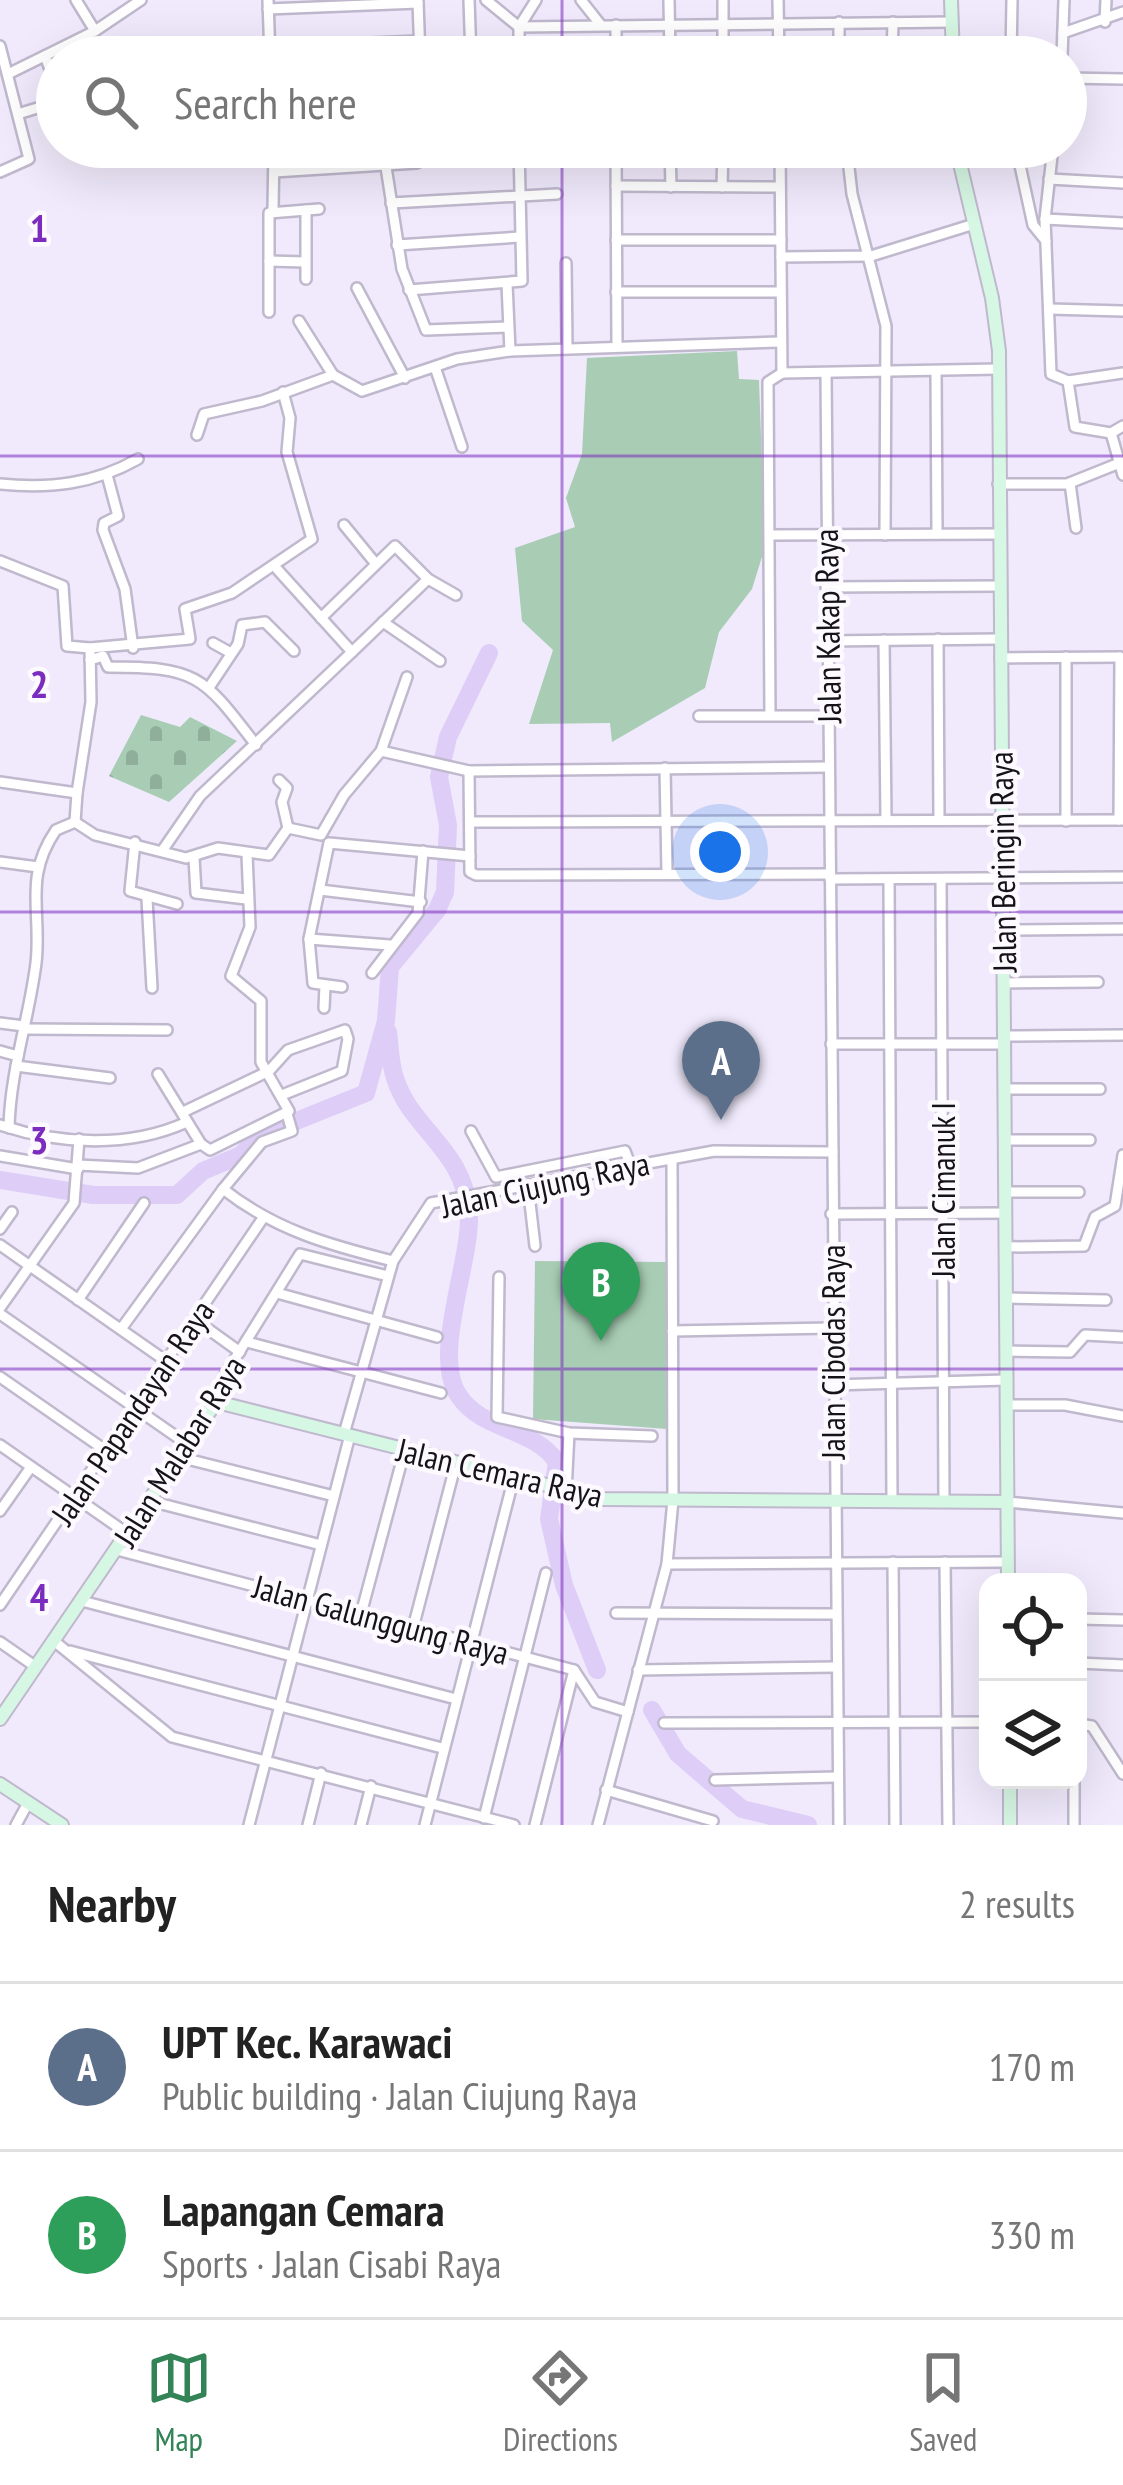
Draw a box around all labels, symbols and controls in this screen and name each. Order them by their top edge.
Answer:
search box [36,36,1087,168]
icon: search [78,69,144,135]
text: Search here [174,73,357,131]
text: 1 [30,202,48,253]
street label: Jalan Kakap Raya [804,528,850,725]
text: 2 [30,658,48,709]
street label: Jalan Beringin Raya [979,751,1025,974]
your location [690,822,750,882]
pin: A [682,1021,760,1120]
street label: Jalan Cimanuk I [921,1102,964,1279]
text: 3 [30,1114,48,1165]
street label: Jalan Ciujung Raya [436,1141,653,1227]
pin: B [562,1242,640,1341]
street label: Jalan Cibodas Raya [811,1245,854,1460]
street label: Jalan Papandayan Raya [40,1291,223,1533]
street label: Jalan Malabar Raya [103,1348,255,1555]
street label: Jalan Cemara Raya [392,1427,607,1517]
street label: Jalan Galunggung Raya [248,1564,513,1674]
text: 4 [30,1571,49,1622]
map controls [979,1573,1087,1789]
button: locate [979,1573,1087,1681]
button: layers [979,1681,1087,1789]
text: Nearby [48,1870,176,1936]
text: 2 results [959,1878,1075,1929]
text: UPT Kec. Karawaci [162,2012,452,2070]
text: A [77,2041,97,2092]
text: 170 m [989,2041,1075,2092]
text: Public building · Jalan Ciujung Raya [162,2070,637,2121]
text: Lapangan Cemara [162,2180,445,2238]
text: B [77,2209,97,2260]
text: 330 m [989,2209,1075,2260]
text: Sports · Jalan Cisabi Raya [162,2238,501,2289]
tab: Map [146,2345,212,2460]
tab: Directions [503,2345,618,2460]
tab: Saved [909,2345,977,2460]

